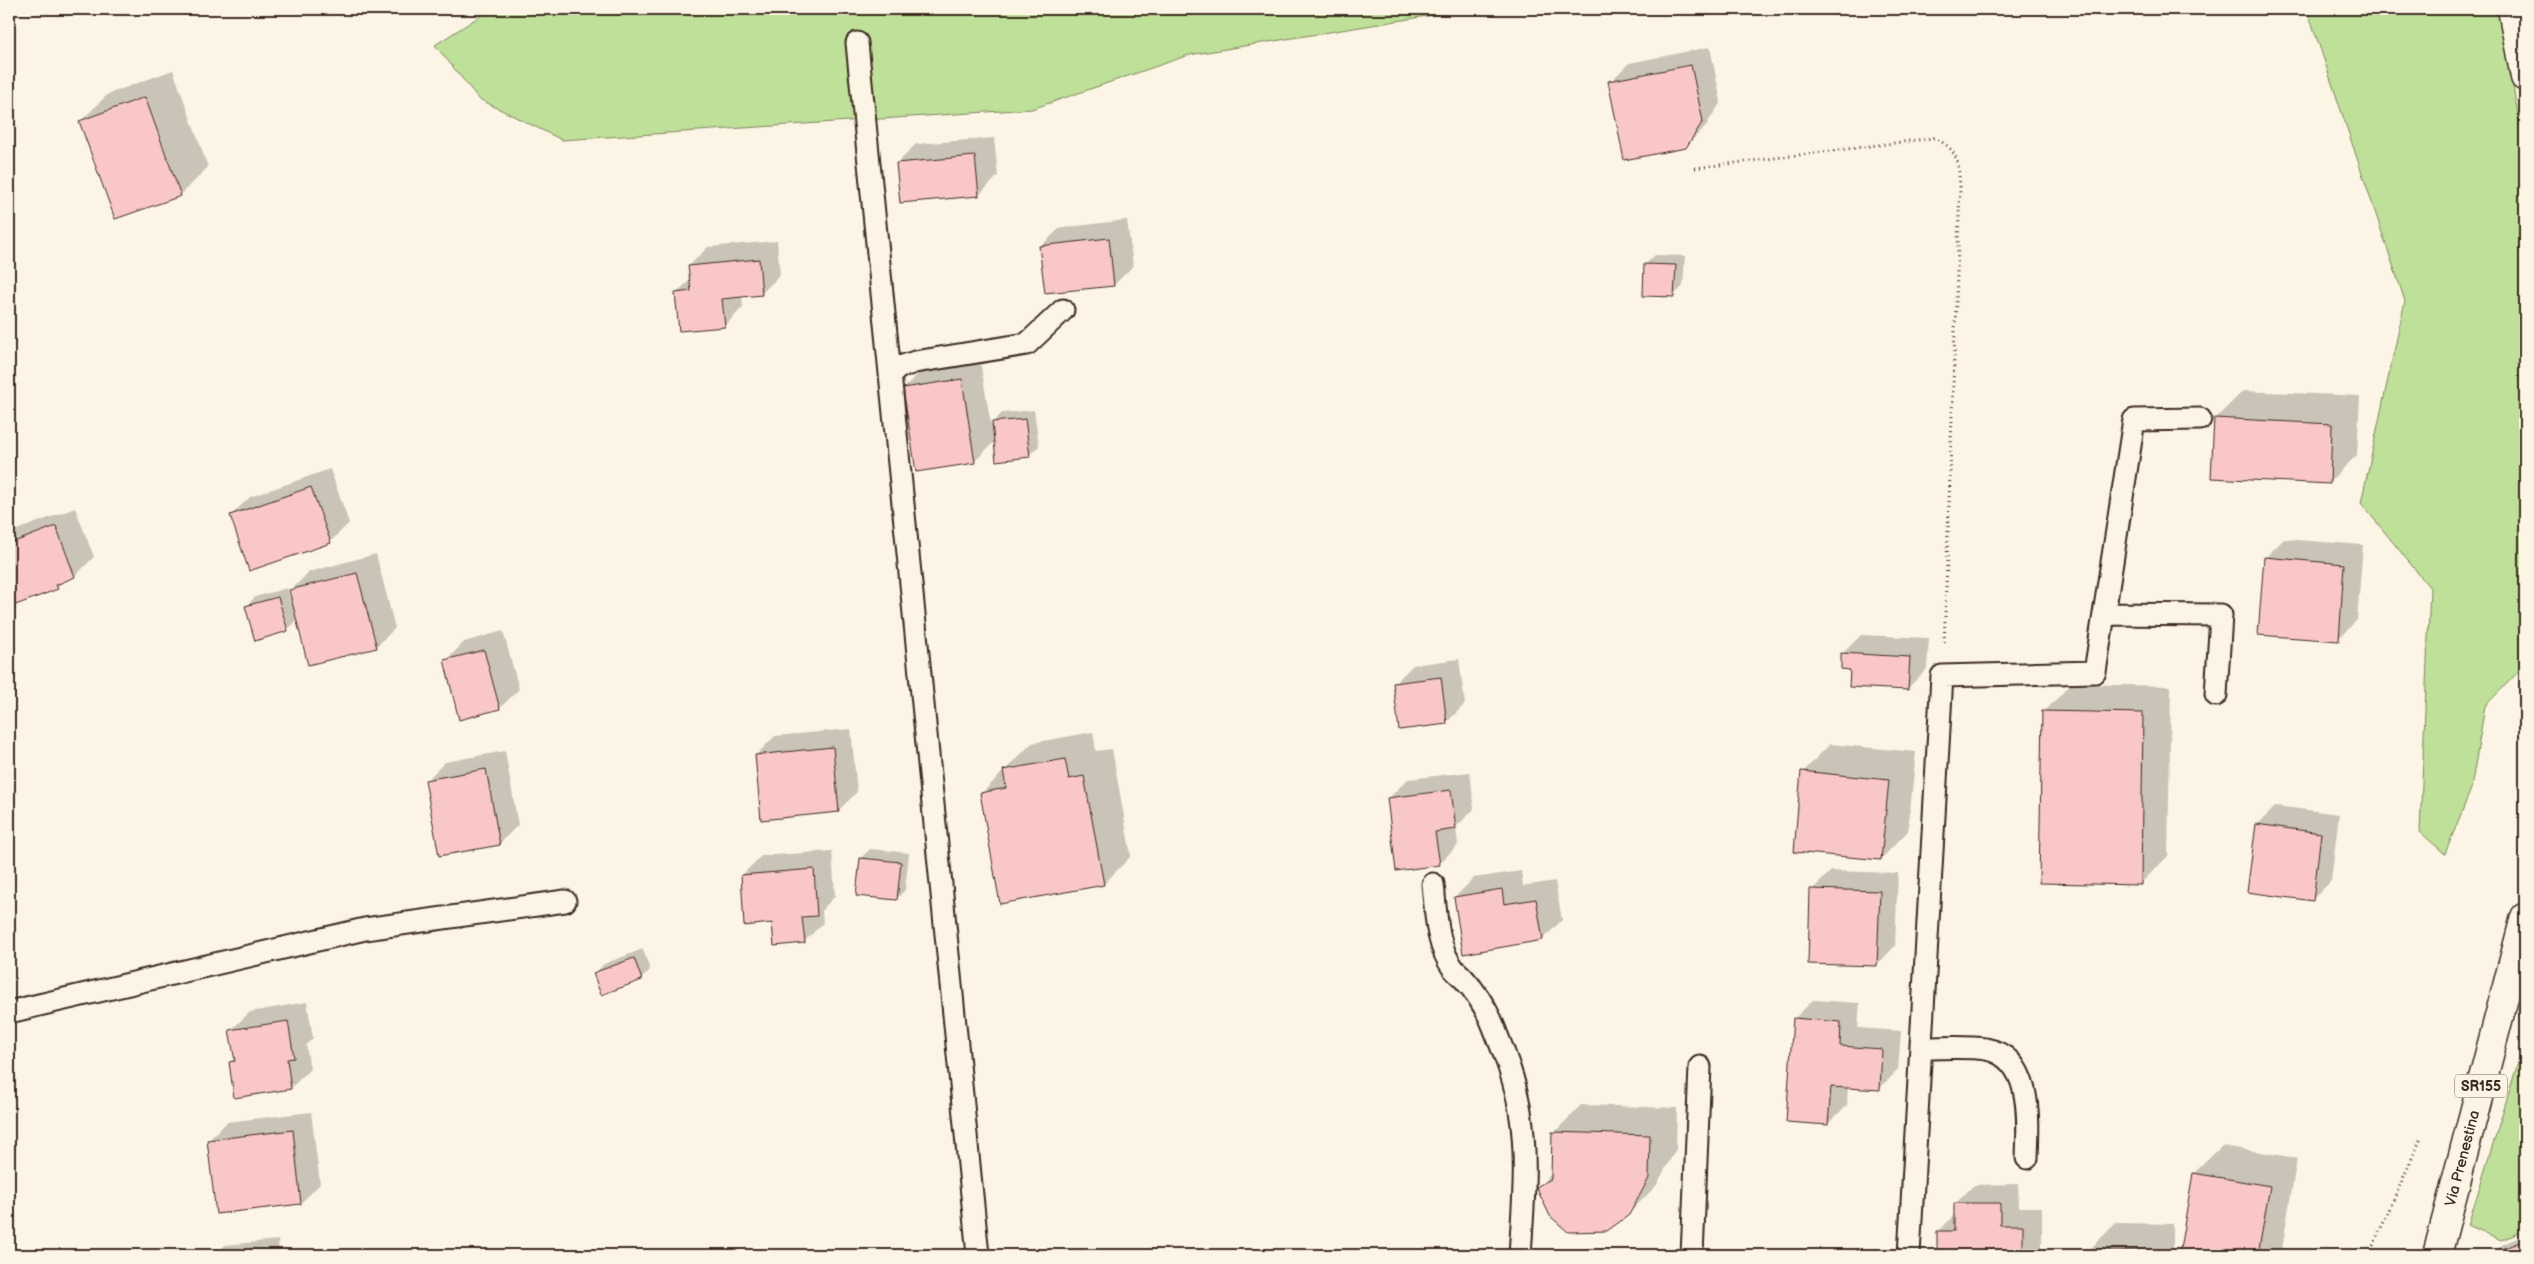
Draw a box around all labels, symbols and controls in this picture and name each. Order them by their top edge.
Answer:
road number: SR155 [2455,1074,2507,1098]
street label: Via Prenestina [2441,1108,2484,1208]

